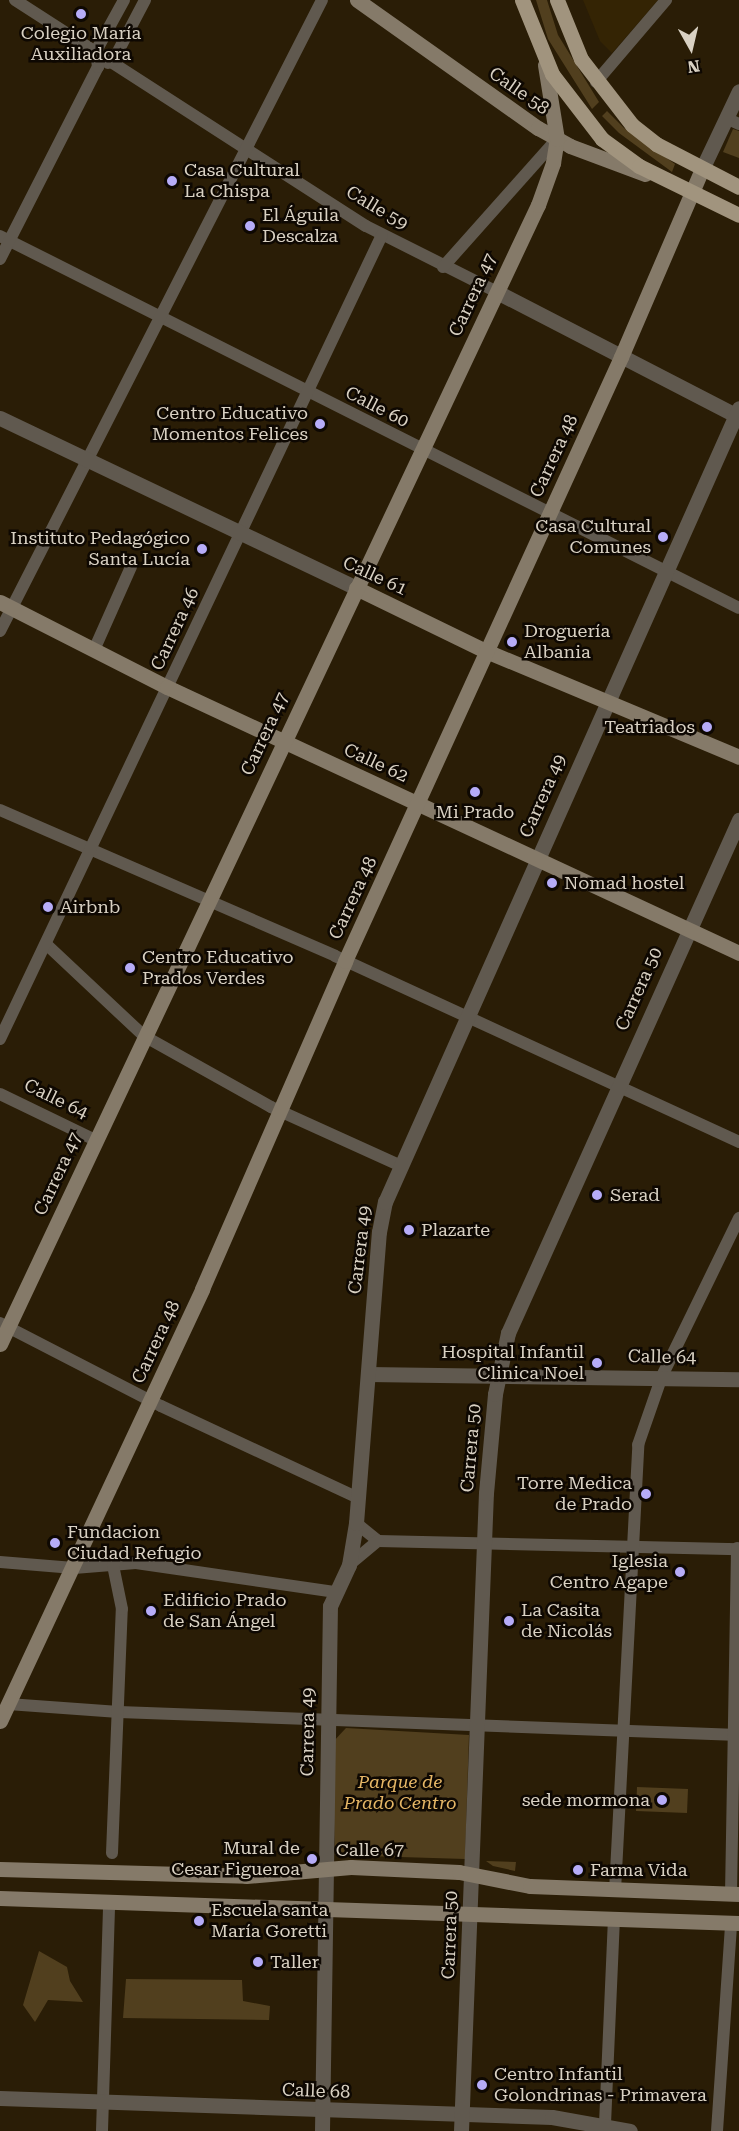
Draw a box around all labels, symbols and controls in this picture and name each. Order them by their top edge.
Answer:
marker: Colegio María Auxiliadora [74,7,88,21]
north arrow [661,18,721,78]
place label: Colegio María Auxiliadora [21,23,141,66]
text: N [686,56,701,77]
street label: Calle 58 [485,63,553,119]
place label: Casa Cultural La Chispa [184,160,300,202]
marker: Casa Cultural La Chispa [165,174,179,188]
street label: Calle 59 [342,181,412,235]
place label: El Águila Descalza [262,205,339,248]
marker: El Águila Descalza [243,219,257,233]
street label: Carrera 47 [444,250,502,340]
street label: Calle 60 [342,382,412,432]
place label: Centro Educativo Momentos Felices [152,403,308,446]
street label: Carrera 48 [525,411,583,501]
marker: Centro Educativo Momentos Felices [313,417,327,431]
place label: Casa Cultural Comunes [535,516,651,558]
place label: Instituto Pedagógico Santa Lucía [10,528,190,570]
marker: Casa Cultural Comunes [656,530,670,544]
marker: Instituto Pedagógico Santa Lucía [195,542,209,556]
street label: Calle 61 [339,552,411,600]
street label: Carrera 46 [146,584,204,674]
place label: Droguería Albania [524,621,610,664]
marker: Droguería Albania [505,635,519,649]
street label: Carrera 47 [236,689,294,779]
place label: Teatriados [604,716,695,738]
marker: Teatriados [700,720,714,734]
street label: Calle 62 [340,739,412,787]
street label: Carrera 49 [515,751,571,841]
marker: Mi Prado [468,785,482,799]
place label: Mi Prado [436,801,514,823]
street label: Carrera 48 [324,853,382,943]
place label: Nomad hostel [564,872,684,894]
marker: Nomad hostel [545,876,559,890]
place label: Airbnb [60,896,120,918]
marker: Airbnb [41,900,55,914]
street label: Carrera 50 [611,944,667,1034]
place label: Centro Educativo Prados Verdes [142,947,294,990]
marker: Centro Educativo Prados Verdes [123,961,137,975]
street label: Calle 64 [21,1074,91,1124]
street label: Carrera 47 [29,1129,87,1219]
place label: Serad [610,1184,660,1206]
marker: Serad [588,1186,606,1204]
street label: Carrera 49 [344,1205,376,1295]
place label: Plazarte [421,1219,490,1241]
marker: Plazarte [402,1223,416,1237]
street label: Carrera 48 [127,1297,185,1387]
place label: Hospital Infantil Clinica Noel [441,1342,584,1384]
street label: Calle 64 [628,1346,696,1368]
marker: Hospital Infantil Clinica Noel [588,1354,606,1372]
street label: Carrera 50 [456,1403,486,1493]
place label: Torre Medica de Prado [517,1473,632,1516]
marker: Torre Medica de Prado [637,1485,655,1503]
place label: Fundacion Ciudad Refugio [67,1522,202,1564]
marker: Fundacion Ciudad Refugio [48,1536,62,1550]
place label: Iglesia Centro Agape [550,1551,668,1594]
marker: Iglesia Centro Agape [673,1565,687,1579]
place label: Edificio Prado de San Ángel [163,1590,286,1632]
place label: La Casita de Nicolás [521,1600,612,1642]
marker: Edificio Prado de San Ángel [144,1604,158,1618]
marker: La Casita de Nicolás [502,1614,516,1628]
street label: Carrera 49 [296,1687,320,1777]
park label: Parque de Prado Centro [343,1772,457,1814]
place label: sede mormona [522,1789,650,1811]
marker: sede mormona [655,1793,669,1807]
place label: Mural de Cesar Figueroa [171,1838,300,1880]
street label: Calle 67 [336,1839,404,1861]
marker: Mural de Cesar Figueroa [305,1852,319,1866]
place label: Farma Vida [590,1859,687,1881]
marker: Farma Vida [571,1863,585,1877]
street label: Carrera 50 [438,1890,462,1980]
place label: Escuela santa María Goretti [211,1900,328,1942]
marker: Escuela santa María Goretti [192,1914,206,1928]
place label: Taller [270,1951,319,1973]
marker: Taller [251,1955,265,1969]
place label: Centro Infantil Golondrinas - Primavera [494,2064,707,2106]
marker: Centro Infantil Golondrinas - Primavera [475,2078,489,2092]
street label: Calle 68 [281,2079,351,2103]

